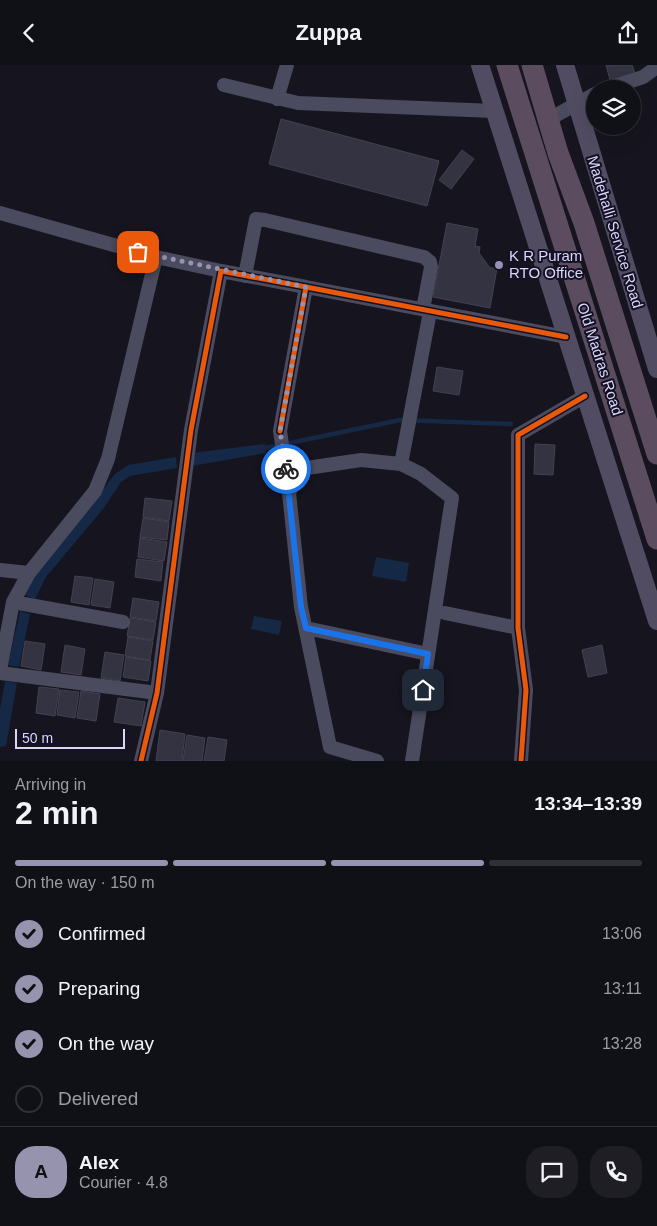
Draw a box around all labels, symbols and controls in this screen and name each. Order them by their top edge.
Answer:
icon: back [15,19,43,47]
icon: share [614,19,642,47]
text: Zuppa [296,20,362,45]
map controls [586,80,641,135]
button: layers [586,80,641,135]
street label: Madehalli Service Road [584,154,647,310]
pin [117,231,159,273]
icon: bag [124,238,152,266]
place label: K R Puram RTO Office [509,247,583,281]
marker: K R Puram RTO Office [493,259,505,271]
street label: Old Madras Road [574,300,627,417]
courier [261,444,311,494]
icon: bike [272,455,300,483]
pin [402,669,444,711]
icon: home [409,676,437,704]
scale bar [15,726,125,749]
text: 50 m [22,730,53,746]
text: Arriving in [15,776,86,793]
text: 13:34–13:39 [534,793,642,814]
text: 2 min [15,795,99,831]
text: On the way · 150 m [15,874,155,891]
icon: check [15,920,43,948]
text: Confirmed [58,923,146,944]
text: 13:06 [602,925,642,942]
icon: check [15,975,43,1003]
text: Preparing [58,978,140,999]
text: 13:11 [603,980,642,997]
icon: check [15,1030,43,1058]
text: On the way [58,1033,154,1054]
text: 13:28 [602,1035,642,1052]
text: Delivered [58,1088,138,1109]
button: chat [526,1146,578,1198]
button: phone [590,1146,642,1198]
text: Alex [79,1152,119,1173]
text: A [34,1161,48,1182]
text: Courier · 4.8 [79,1174,168,1191]

